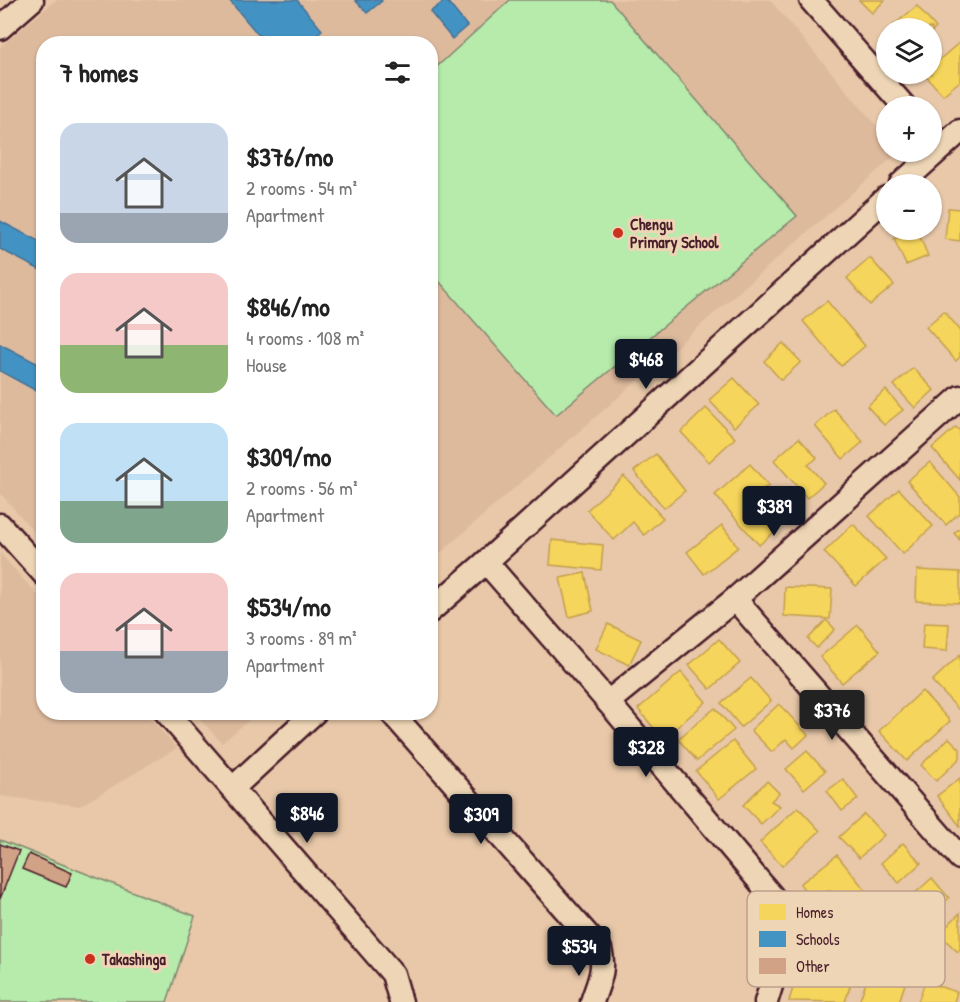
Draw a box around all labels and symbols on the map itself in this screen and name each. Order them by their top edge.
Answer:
place label: Chengu Primary School [630,213,719,254]
marker: Chengu Primary School [611,226,625,240]
pin: $468 [610,339,682,390]
pin: $389 [738,486,810,537]
pin: $376 [796,690,868,741]
pin: $328 [610,727,682,778]
pin: $846 [271,793,343,844]
pin: $309 [445,794,517,845]
legend [747,891,945,987]
text: Homes [796,901,833,923]
pin: $534 [543,926,615,977]
text: Schools [796,928,840,950]
place label: Takashinga [101,948,166,971]
marker: Takashinga [83,952,97,966]
text: Other [796,955,830,977]

